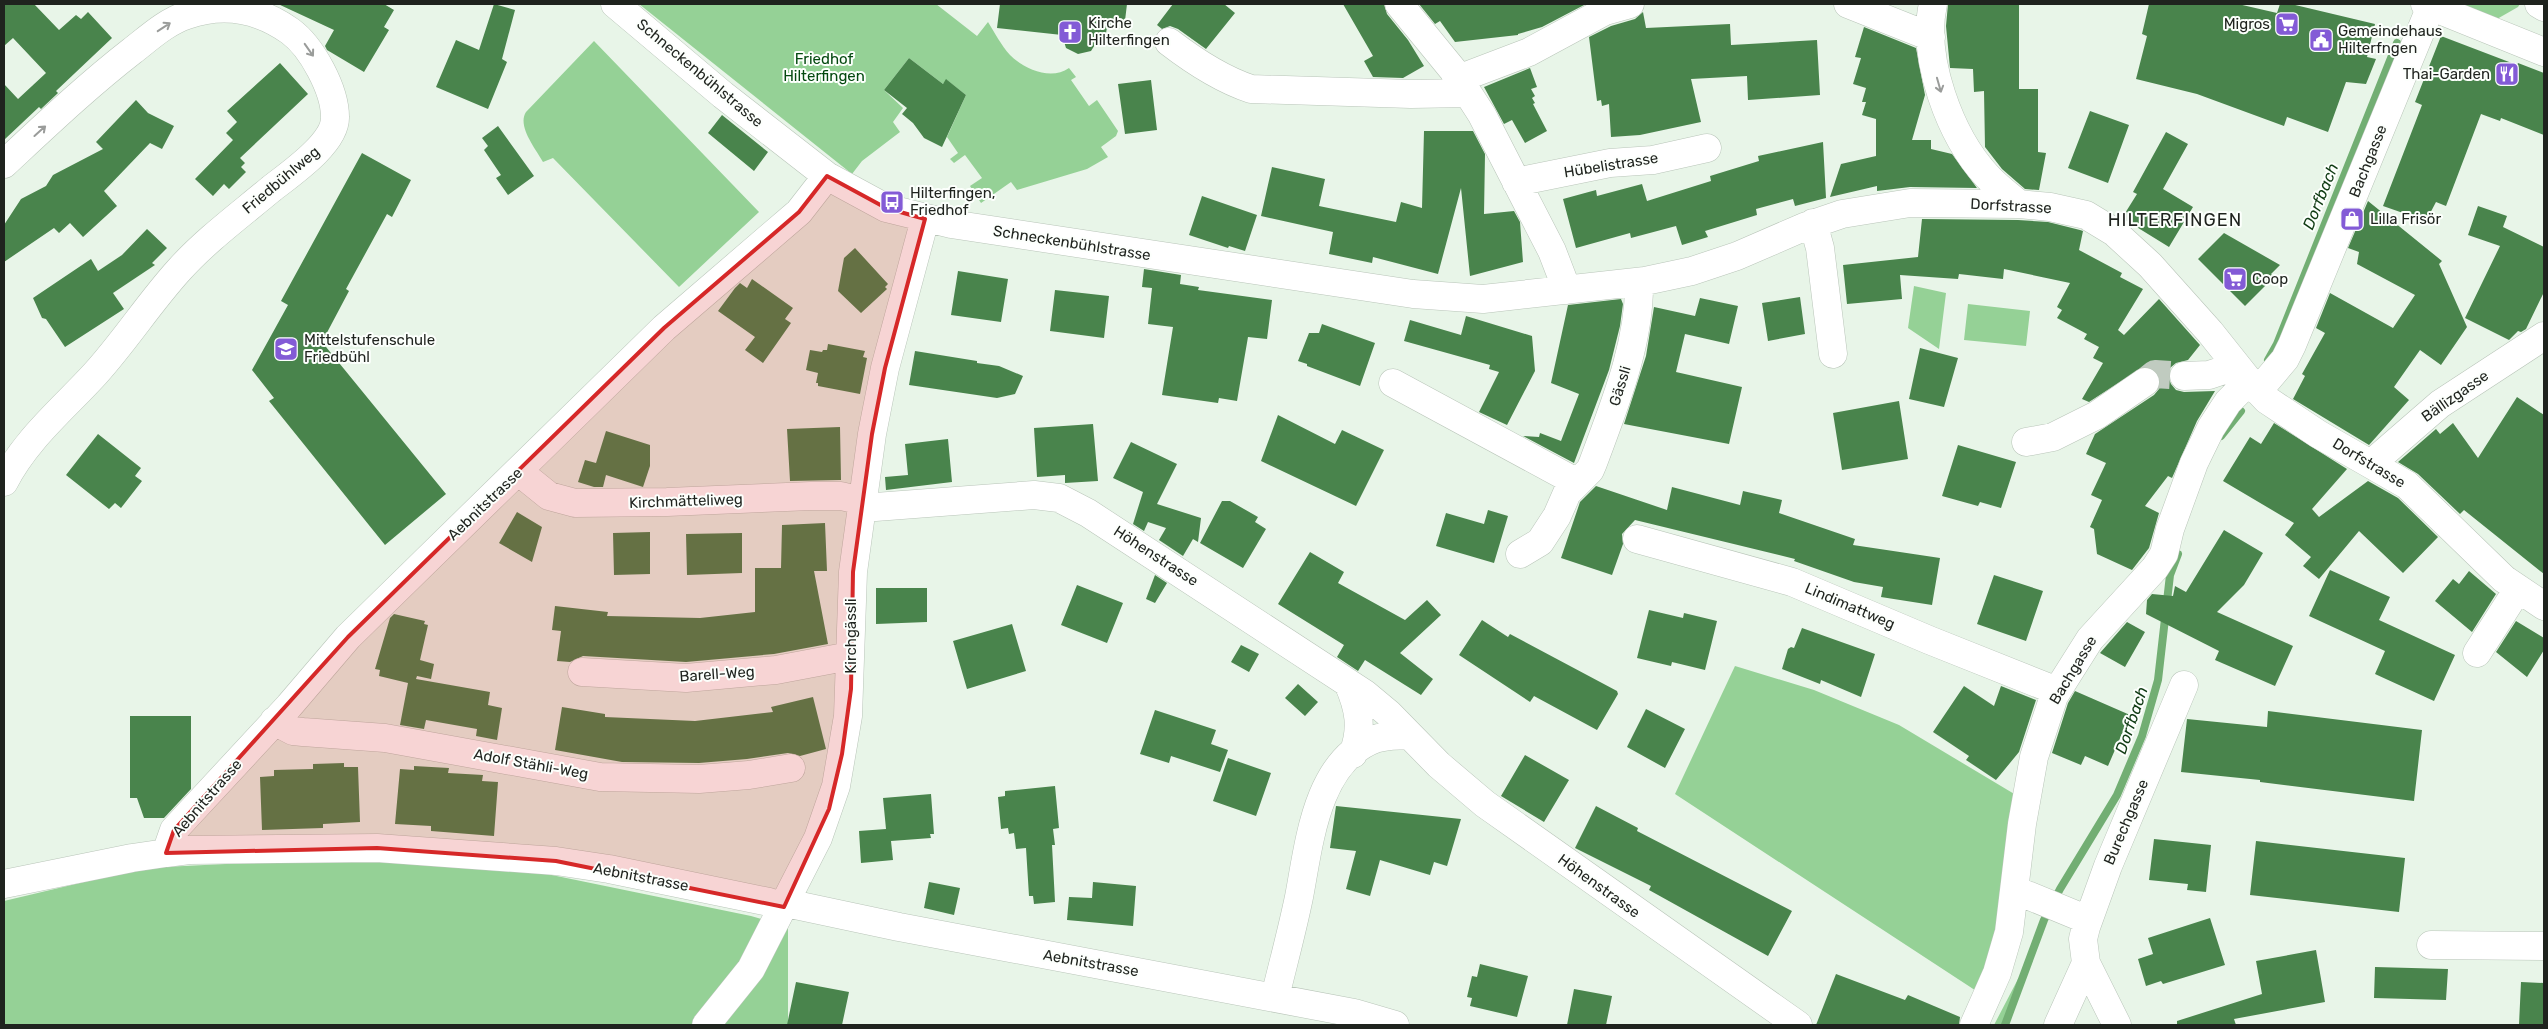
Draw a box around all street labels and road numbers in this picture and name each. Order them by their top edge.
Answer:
street label: Schneckenbühlstrasse [633,15,767,131]
street label: Bachgasse [2345,122,2391,200]
street label: Friedbühlweg [239,143,323,217]
street label: Hübelistrasse [1562,149,1660,181]
street label: Dorfstrasse [1970,195,2052,217]
street label: Schneckenbühlstrasse [992,222,1152,264]
street label: Gässli [1605,364,1635,408]
street label: Bällizgasse [2418,366,2492,426]
street label: Dorfstrasse [2329,434,2409,492]
street label: Aebnitstrasse [444,464,526,544]
street label: Kirchmätteliweg [629,490,743,512]
street label: Höhenstrasse [1110,522,1202,590]
street label: Lindimattweg [1802,579,1898,633]
street label: Kirchgässli [842,598,860,674]
street label: Bachgasse [2046,633,2100,707]
street label: Barell-Weg [679,662,755,686]
street label: Adolf Stähli-Weg [472,745,590,783]
street label: Aebnitstrasse [168,756,246,840]
street label: Burechgasse [2100,776,2152,868]
street label: Höhenstrasse [1554,850,1644,922]
street label: Aebnitstrasse [592,859,690,895]
street label: Aebnitstrasse [1042,946,1140,980]

